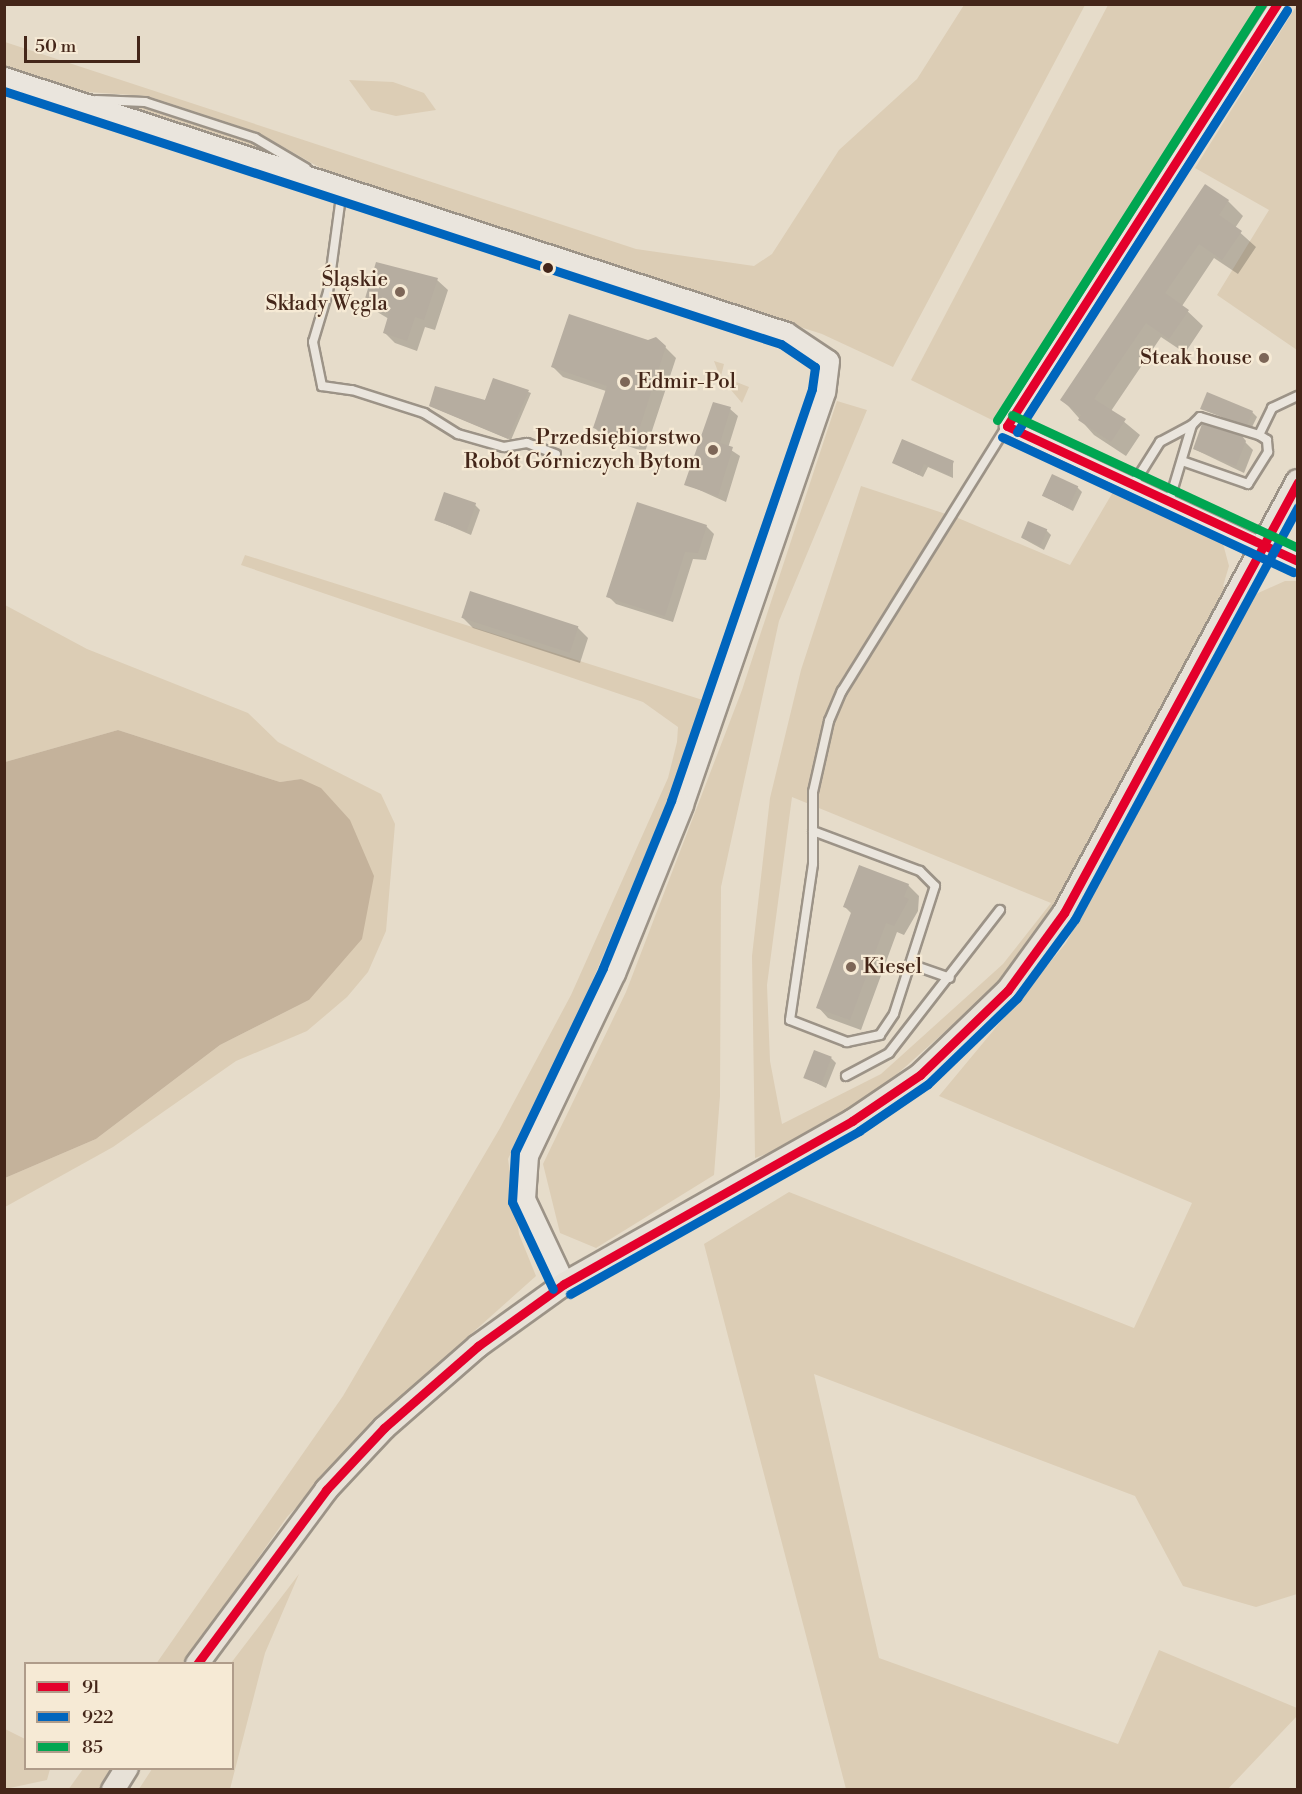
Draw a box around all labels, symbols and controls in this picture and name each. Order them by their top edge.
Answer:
scale bar [27,24,142,62]
text: 50 m [35,35,76,58]
unlabelled marker [542,262,554,274]
place label: Śląskie Składy Węgla [265,267,388,317]
marker: Śląskie Składy Węgla [393,285,407,299]
place label: Steak house [1140,345,1252,371]
marker: Steak house [1257,351,1271,365]
place label: Edmir-Pol [637,369,736,395]
marker: Edmir-Pol [618,375,632,389]
place label: Przedsiębiorstwo Robót Górniczych Bytom [464,425,701,475]
marker: Przedsiębiorstwo Robót Górniczych Bytom [706,443,720,457]
place label: Kiesel [863,954,922,980]
marker: Kiesel [844,960,858,974]
legend [24,1662,234,1770]
text: 91 [82,1676,100,1699]
text: 922 [82,1706,113,1729]
text: 85 [82,1736,103,1759]

